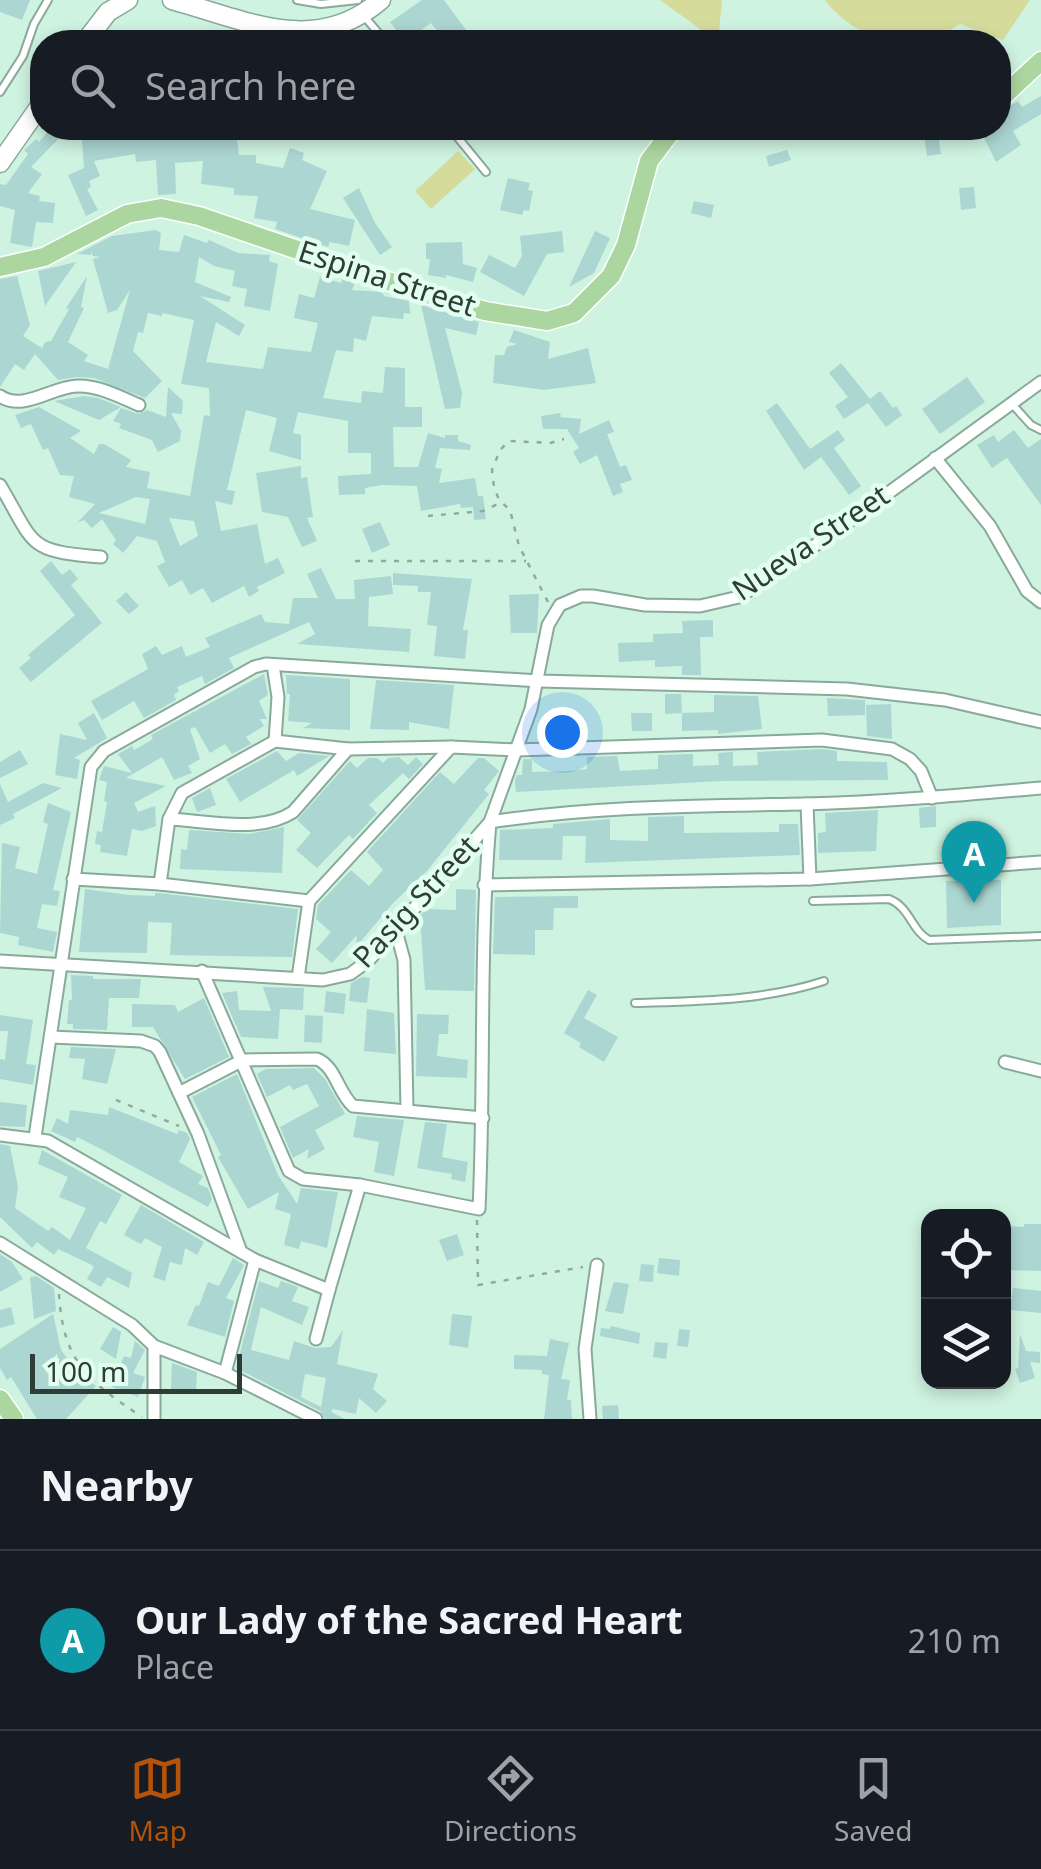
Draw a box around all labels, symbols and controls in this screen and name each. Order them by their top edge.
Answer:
search box [30,30,1011,140]
icon: search [65,58,120,113]
text: Search here [145,59,356,111]
street label: Espina Street [294,230,482,326]
street label: Nueva Street [724,474,897,609]
your location [537,707,588,758]
pin: A [942,820,1006,903]
street label: Pasig Street [343,826,487,976]
map controls [921,1209,1011,1389]
button: locate [921,1209,1011,1299]
button: layers [921,1299,1011,1389]
scale bar [30,1349,242,1394]
text: 100 m [45,1352,127,1390]
text: Nearby [40,1456,193,1513]
text: Our Lady of the Sacred Heart [135,1593,682,1645]
text: A [61,1619,84,1662]
text: 210 m [908,1619,1001,1662]
text: Place [135,1645,214,1688]
tab: Map [129,1751,187,1849]
tab: Directions [444,1751,577,1849]
tab: Saved [834,1751,912,1849]

